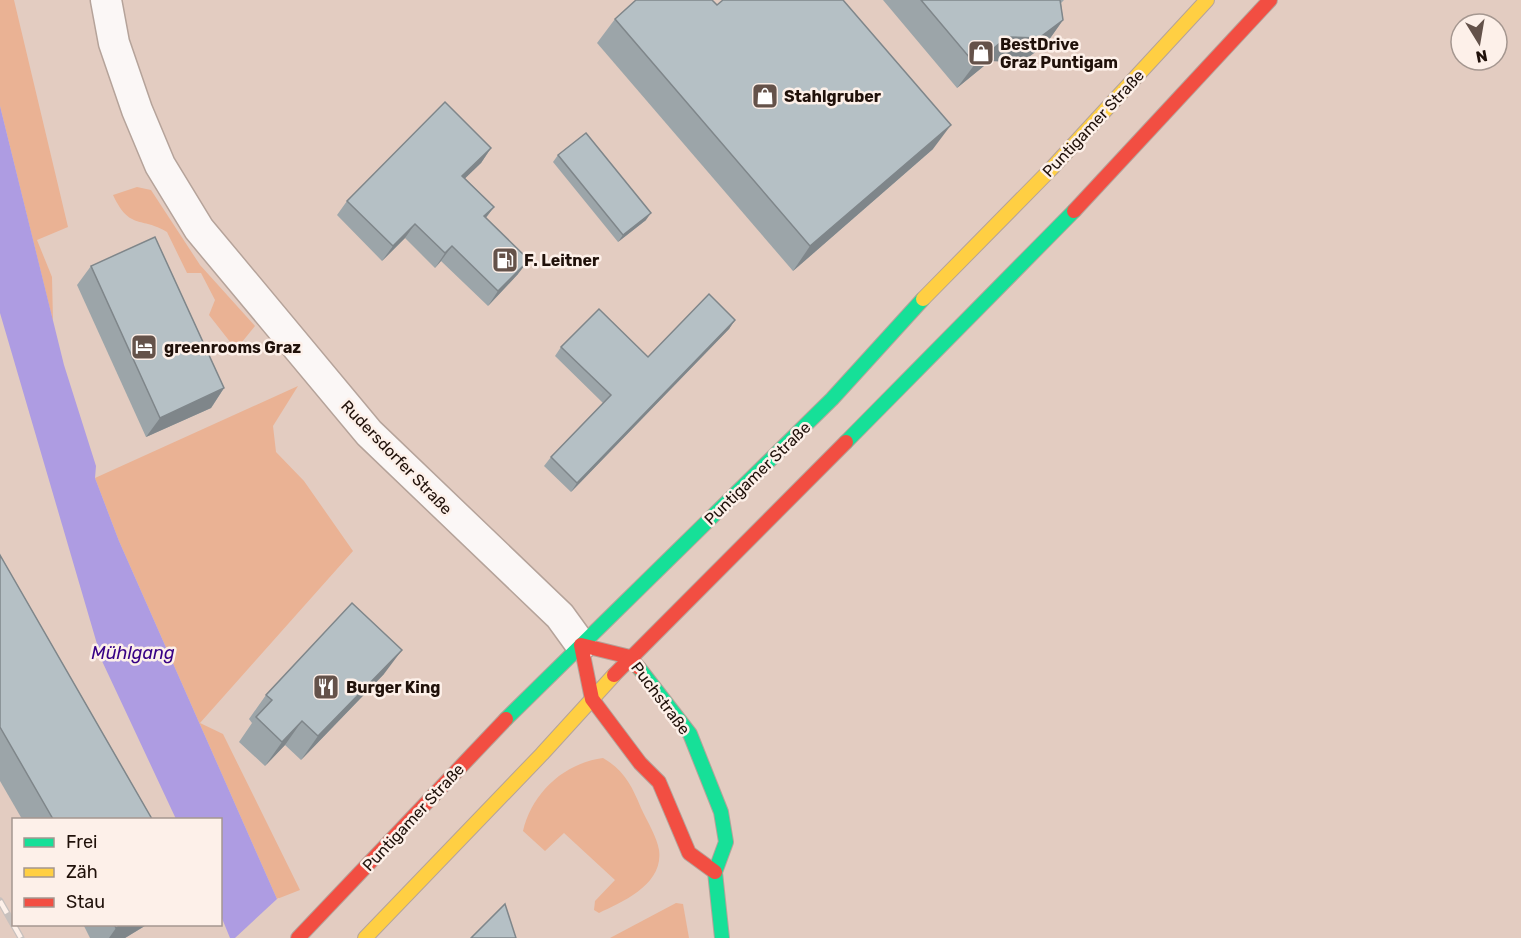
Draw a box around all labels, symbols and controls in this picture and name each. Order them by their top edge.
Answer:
north arrow [1449,12,1509,72]
place label: BestDrive Graz Puntigam [1000,35,1118,72]
shop icon: BestDrive Graz Puntigam [966,38,996,68]
text: N [1474,46,1489,67]
street label: Puntigamer Straße [1039,66,1148,181]
shop icon: Stahlgruber [750,81,780,111]
place label: Stahlgruber [784,87,882,106]
fuel station icon: F. Leitner [490,245,520,275]
place label: F. Leitner [524,251,600,270]
hotel icon: greenrooms Graz [129,332,159,362]
place label: greenrooms Graz [164,338,301,357]
street label: Rudersdorfer Straße [337,396,456,518]
street label: Puntigamer Straße [700,418,814,529]
water label: Mühlgang [91,642,175,664]
street label: Puchstraße [627,658,694,738]
restaurant icon: Burger King [311,672,341,702]
place label: Burger King [346,678,440,697]
street label: Puntigamer Straße [359,760,468,875]
legend [12,818,222,926]
text: Frei [66,831,97,853]
text: Zäh [66,861,98,883]
text: Stau [66,891,105,913]

